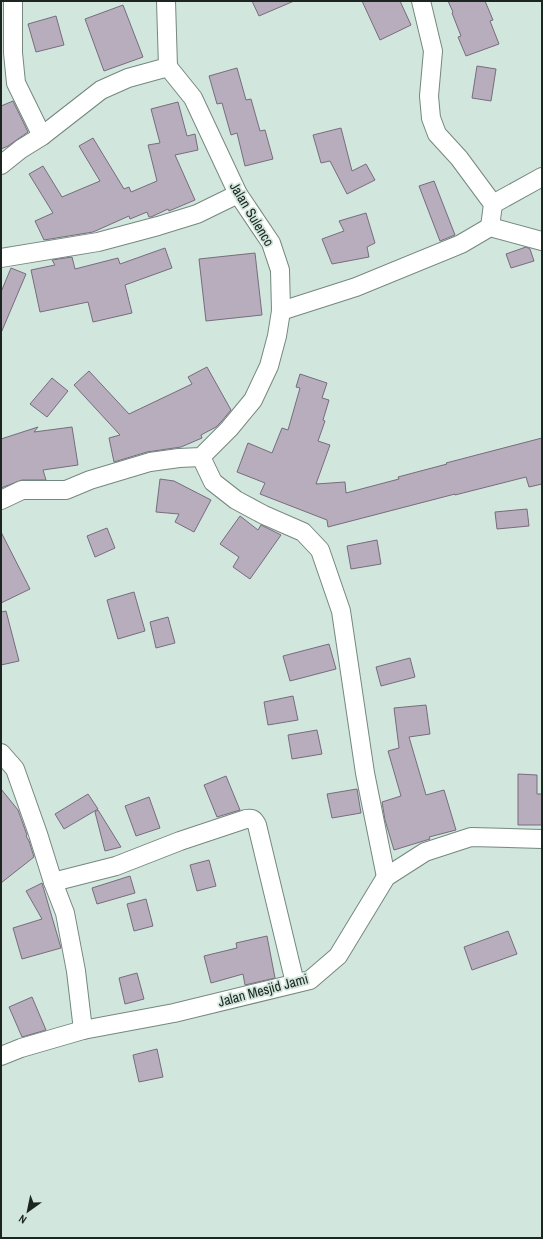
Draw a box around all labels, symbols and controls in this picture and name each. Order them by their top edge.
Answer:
street label: Jalan Sulenco [226,178,278,250]
street label: Jalan Mesjid Jami [216,969,310,1011]
north arrow [8,1191,48,1231]
text: N [16,1212,29,1227]

